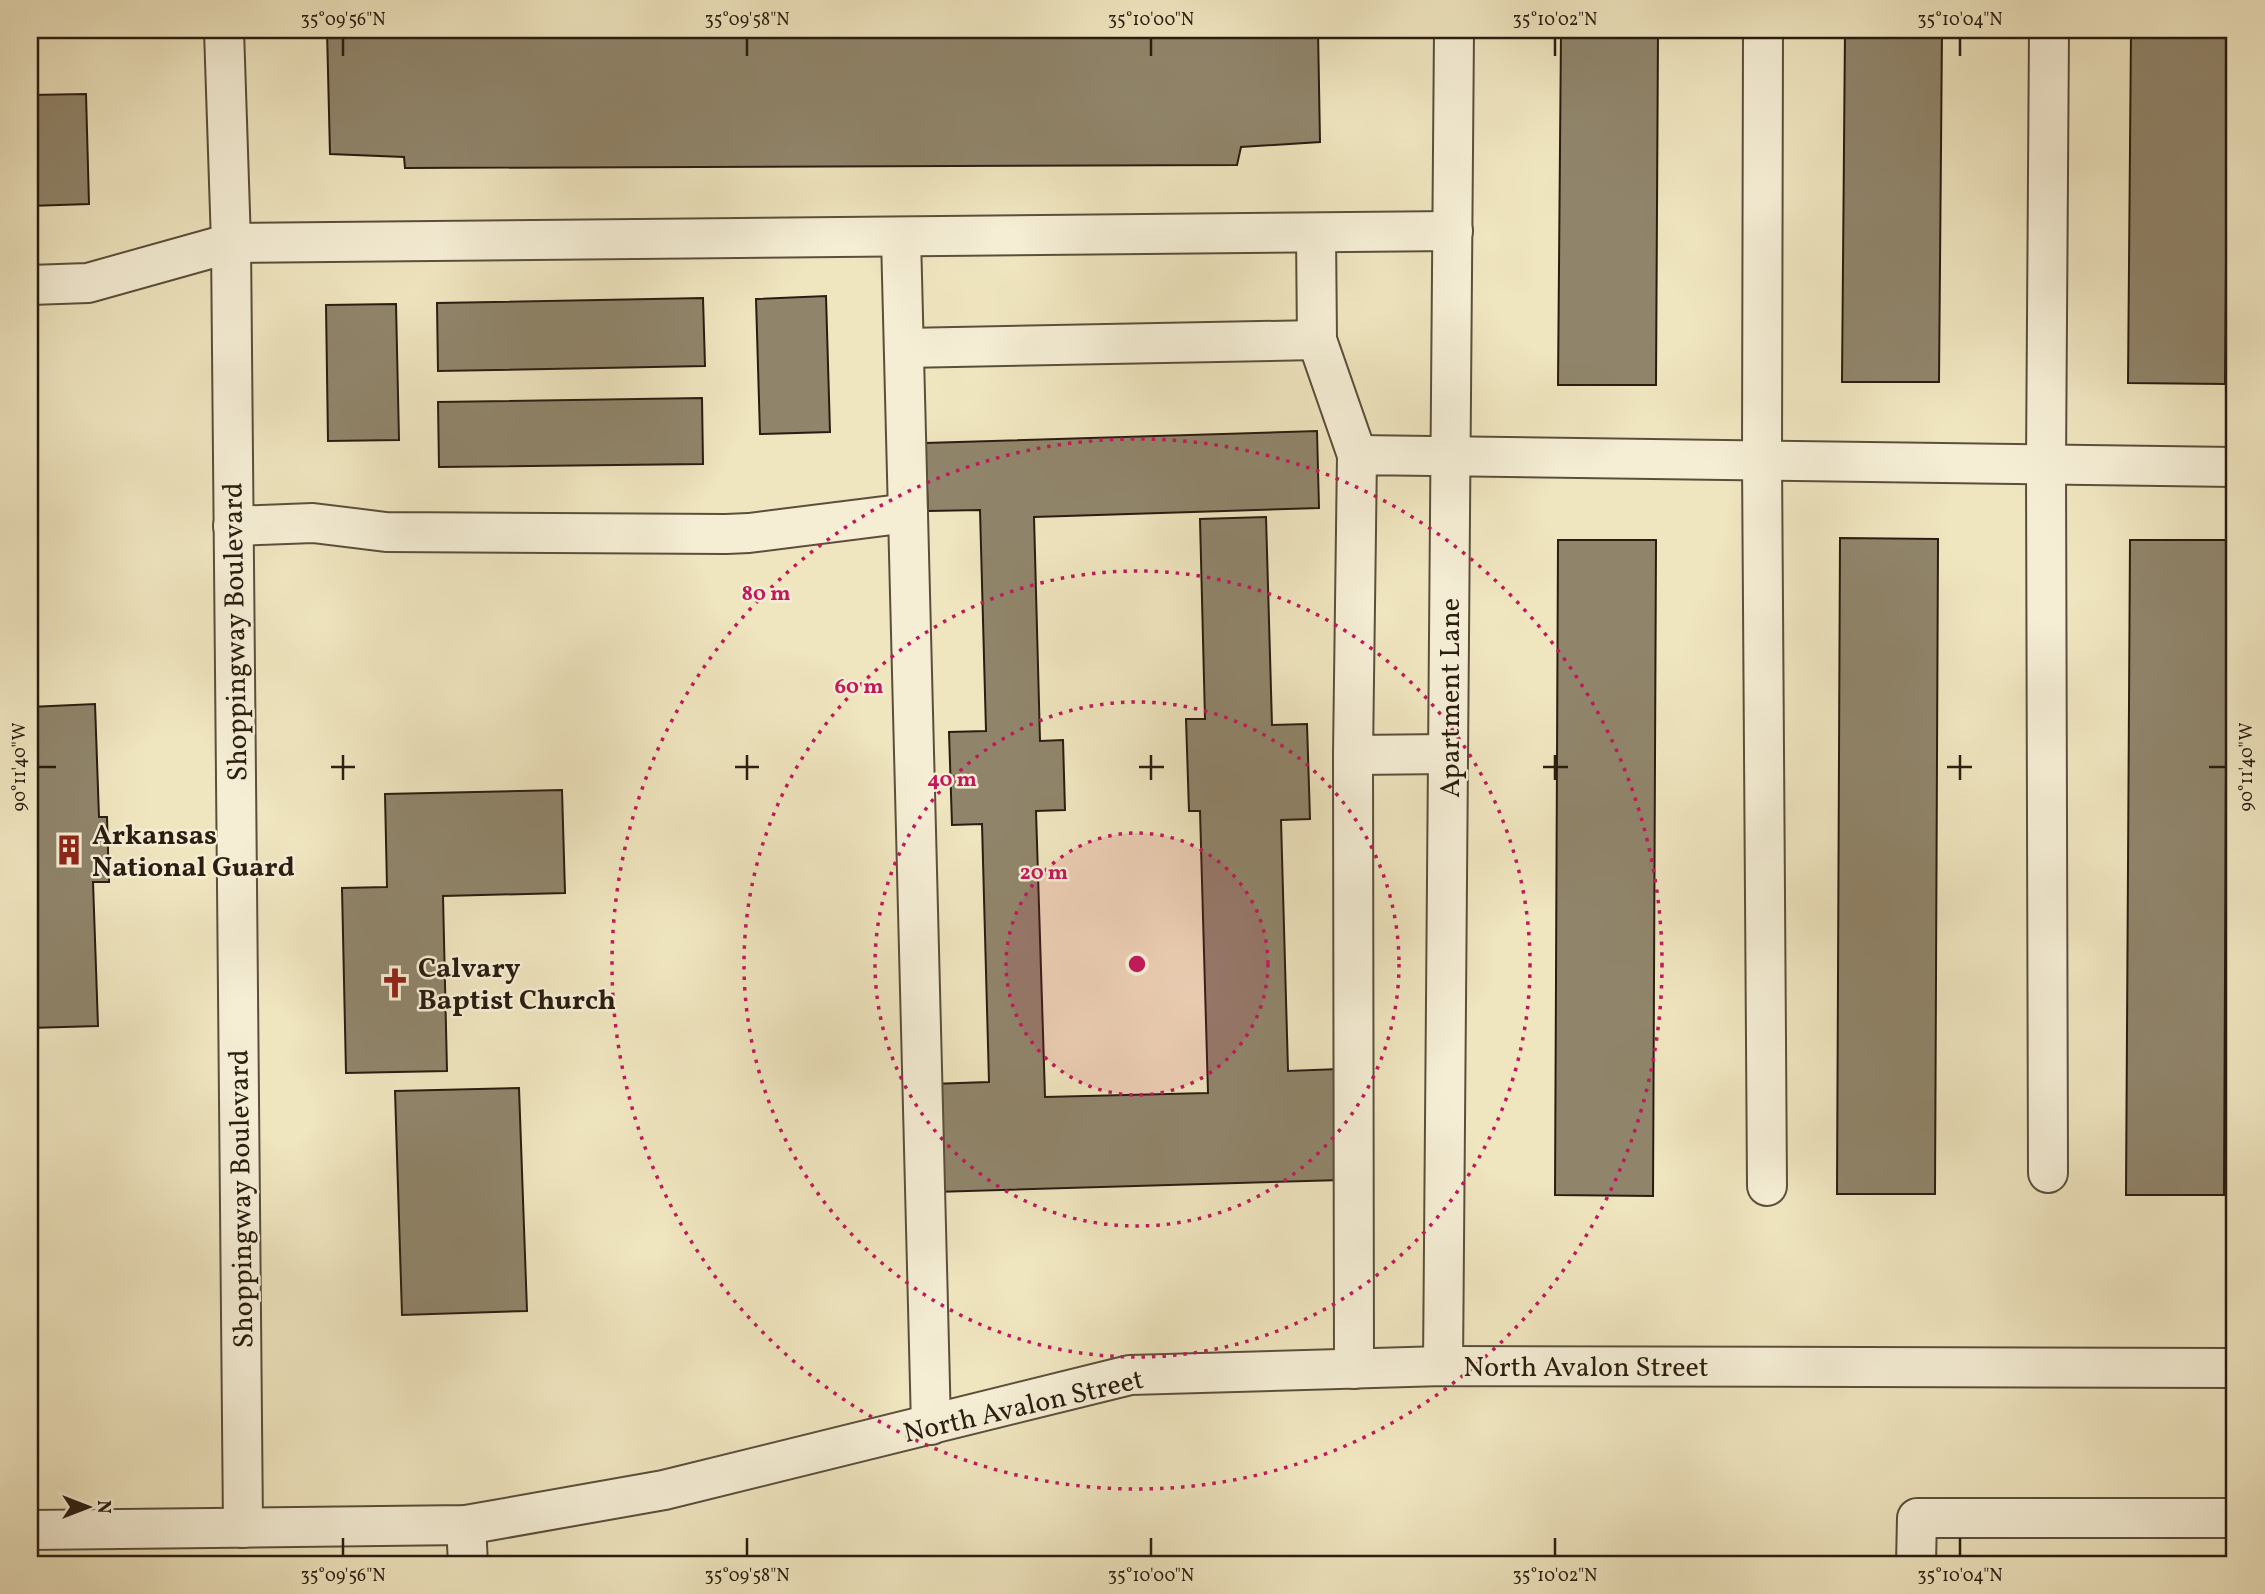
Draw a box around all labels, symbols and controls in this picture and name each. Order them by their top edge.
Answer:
text: 35°09'56"N [300,8,386,33]
text: 35°09'58"N [704,8,790,33]
text: 35°10'00"N [1108,8,1194,33]
text: 35°10'02"N [1513,8,1597,33]
text: 35°10'04"N [1917,8,2003,33]
street label: Shoppingway Boulevard [214,482,259,782]
text: 80 m [742,580,790,609]
street label: Apartment Lane [1432,598,1471,798]
text: 60 m [835,673,883,702]
text: 90°11'40"W [8,723,33,811]
text: 90°11'40"W [2235,723,2260,811]
text: 40 m [927,766,977,795]
place label: Arkansas National Guard [92,817,295,888]
building icon: Arkansas National Guard [52,833,86,867]
text: 20 m [1020,859,1068,888]
place label: Calvary Baptist Church [418,950,616,1021]
centre of rings [1125,952,1149,976]
church icon: Calvary Baptist Church [378,966,412,1000]
street label: Shoppingway Boulevard [220,1049,265,1349]
street label: North Avalon Street [1463,1349,1709,1388]
street label: North Avalon Street [900,1361,1147,1454]
north arrow [52,1472,122,1542]
text: N [90,1500,116,1514]
text: 35°09'56"N [300,1564,386,1589]
text: 35°09'58"N [704,1564,790,1589]
text: 35°10'00"N [1108,1564,1194,1589]
text: 35°10'02"N [1513,1564,1597,1589]
text: 35°10'04"N [1917,1564,2003,1589]

